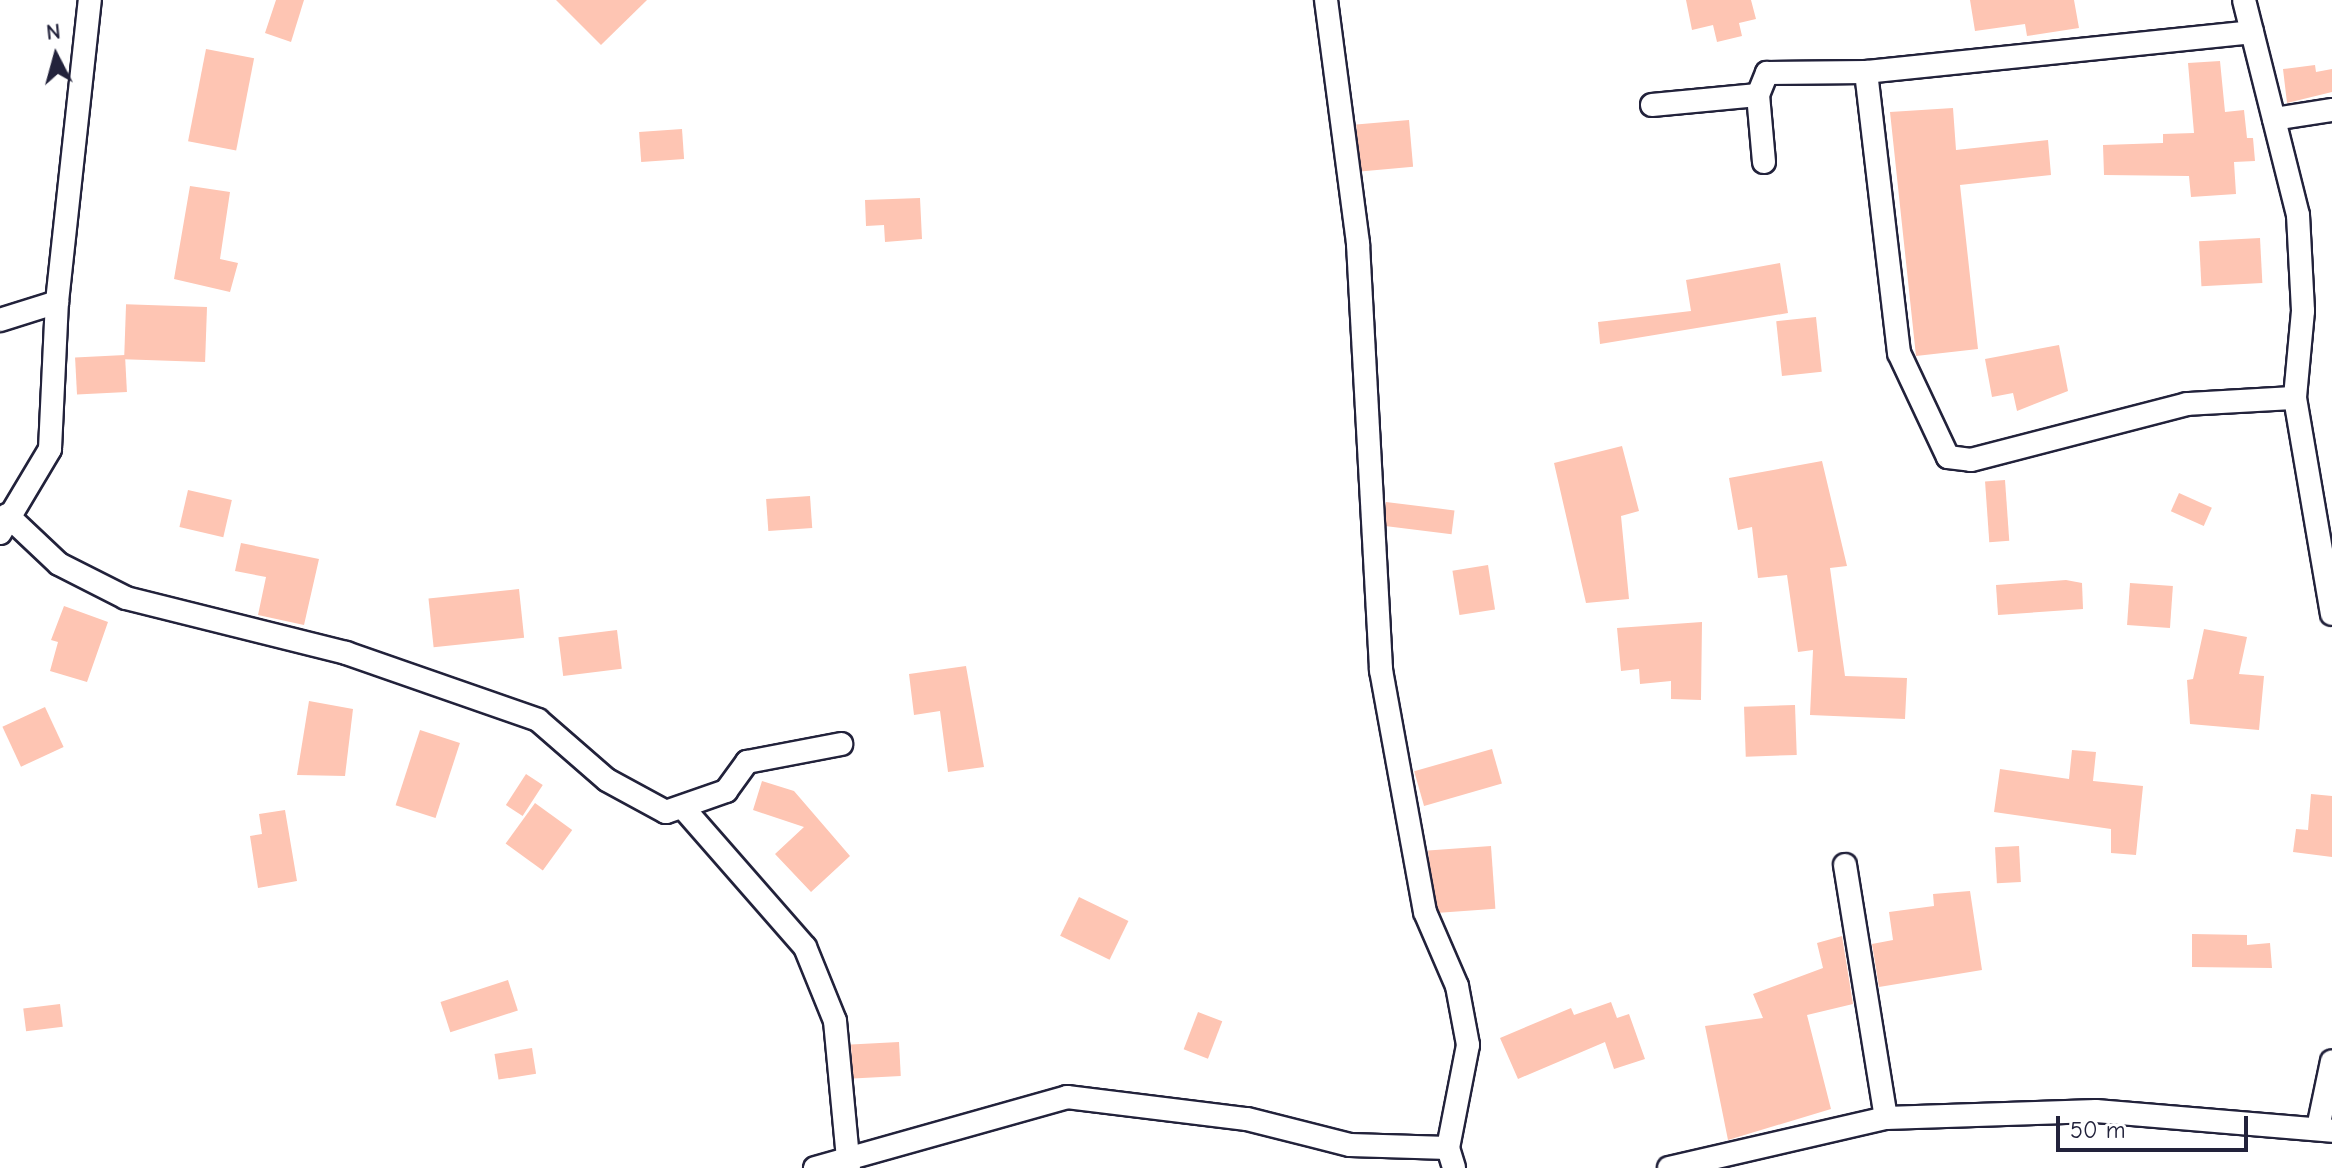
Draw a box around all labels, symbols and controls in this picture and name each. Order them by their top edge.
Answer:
north arrow [16,16,96,96]
text: N [45,18,62,46]
scale bar [2060,1100,2252,1150]
text: 50 m [2070,1116,2126,1144]

